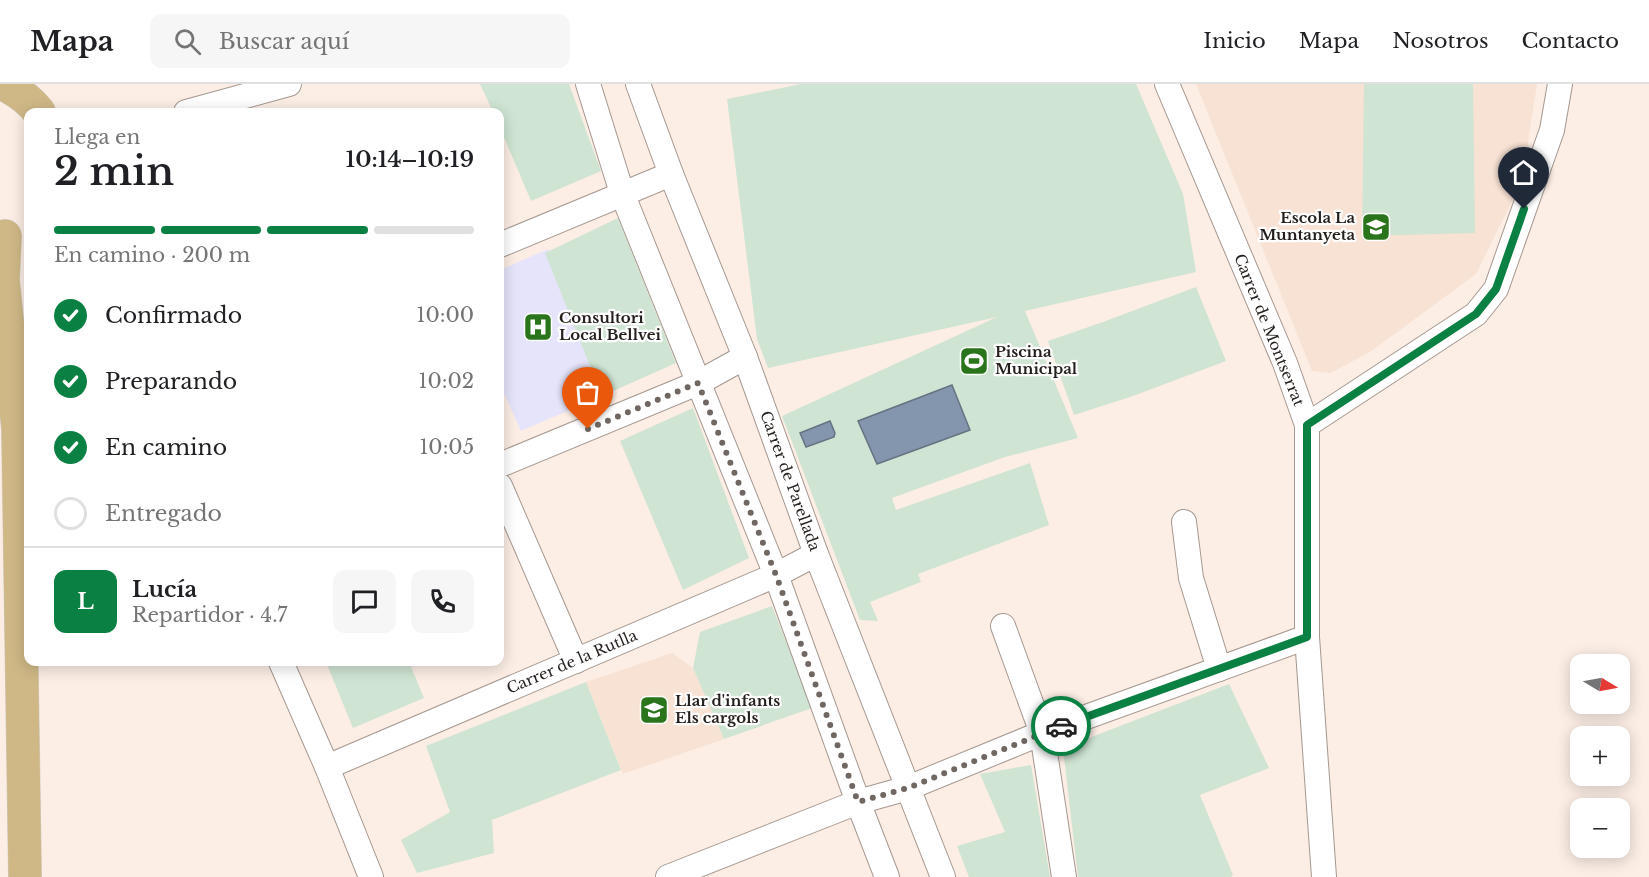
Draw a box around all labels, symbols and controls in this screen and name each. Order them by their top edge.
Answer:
search box [150,14,570,68]
text: Mapa [30,24,114,59]
icon: search [171,25,204,58]
text: Buscar aquí [219,28,349,55]
text: Inicio [1203,28,1266,54]
text: Mapa [1299,28,1359,54]
text: Nosotros [1392,28,1488,54]
text: Contacto [1521,28,1619,54]
text: Llega en [54,125,140,149]
text: 10:14–10:19 [346,146,474,173]
text: 2 min [54,147,174,196]
pin [1498,147,1549,209]
icon: home [1507,156,1540,189]
place label: Escola La Muntanyeta [1259,208,1355,244]
school or university icon: Escola La Muntanyeta [1360,211,1392,243]
text: En camino · 200 m [54,243,250,267]
street label: Carrer de Montserrat [1230,251,1309,409]
icon: check [54,299,87,332]
text: Confirmado [105,302,242,329]
text: 10:00 [417,303,474,327]
place label: Consultori Local Bellvei [559,308,662,344]
hospital icon: Consultori Local Bellvei [522,311,554,343]
place label: Piscina Municipal [995,342,1078,378]
sports icon: Piscina Municipal [958,345,990,377]
icon: check [54,365,87,398]
pin [562,367,613,429]
text: Preparando [105,368,237,395]
text: 10:02 [419,369,474,393]
icon: bag [571,376,604,409]
street label: Carrer de Parellada [756,408,825,554]
icon: check [54,431,87,464]
text: En camino [105,434,227,461]
text: 10:05 [419,435,474,459]
text: Entregado [105,500,222,527]
button: chat [333,570,396,633]
button: phone [411,570,474,633]
text: Lucía [132,576,197,603]
text: L [77,588,94,615]
text: Repartidor · 4.7 [132,603,287,627]
street label: Carrer de la Rutlla [504,625,641,698]
north arrow [1570,654,1630,714]
map controls [1570,654,1630,858]
place label: Llar d'infants Els cargols [675,691,780,727]
school or university icon: Llar d'infants Els cargols [638,694,670,726]
courier [1031,696,1091,756]
icon: car [1045,710,1078,743]
button: + [1570,726,1630,786]
button: − [1570,798,1630,858]

